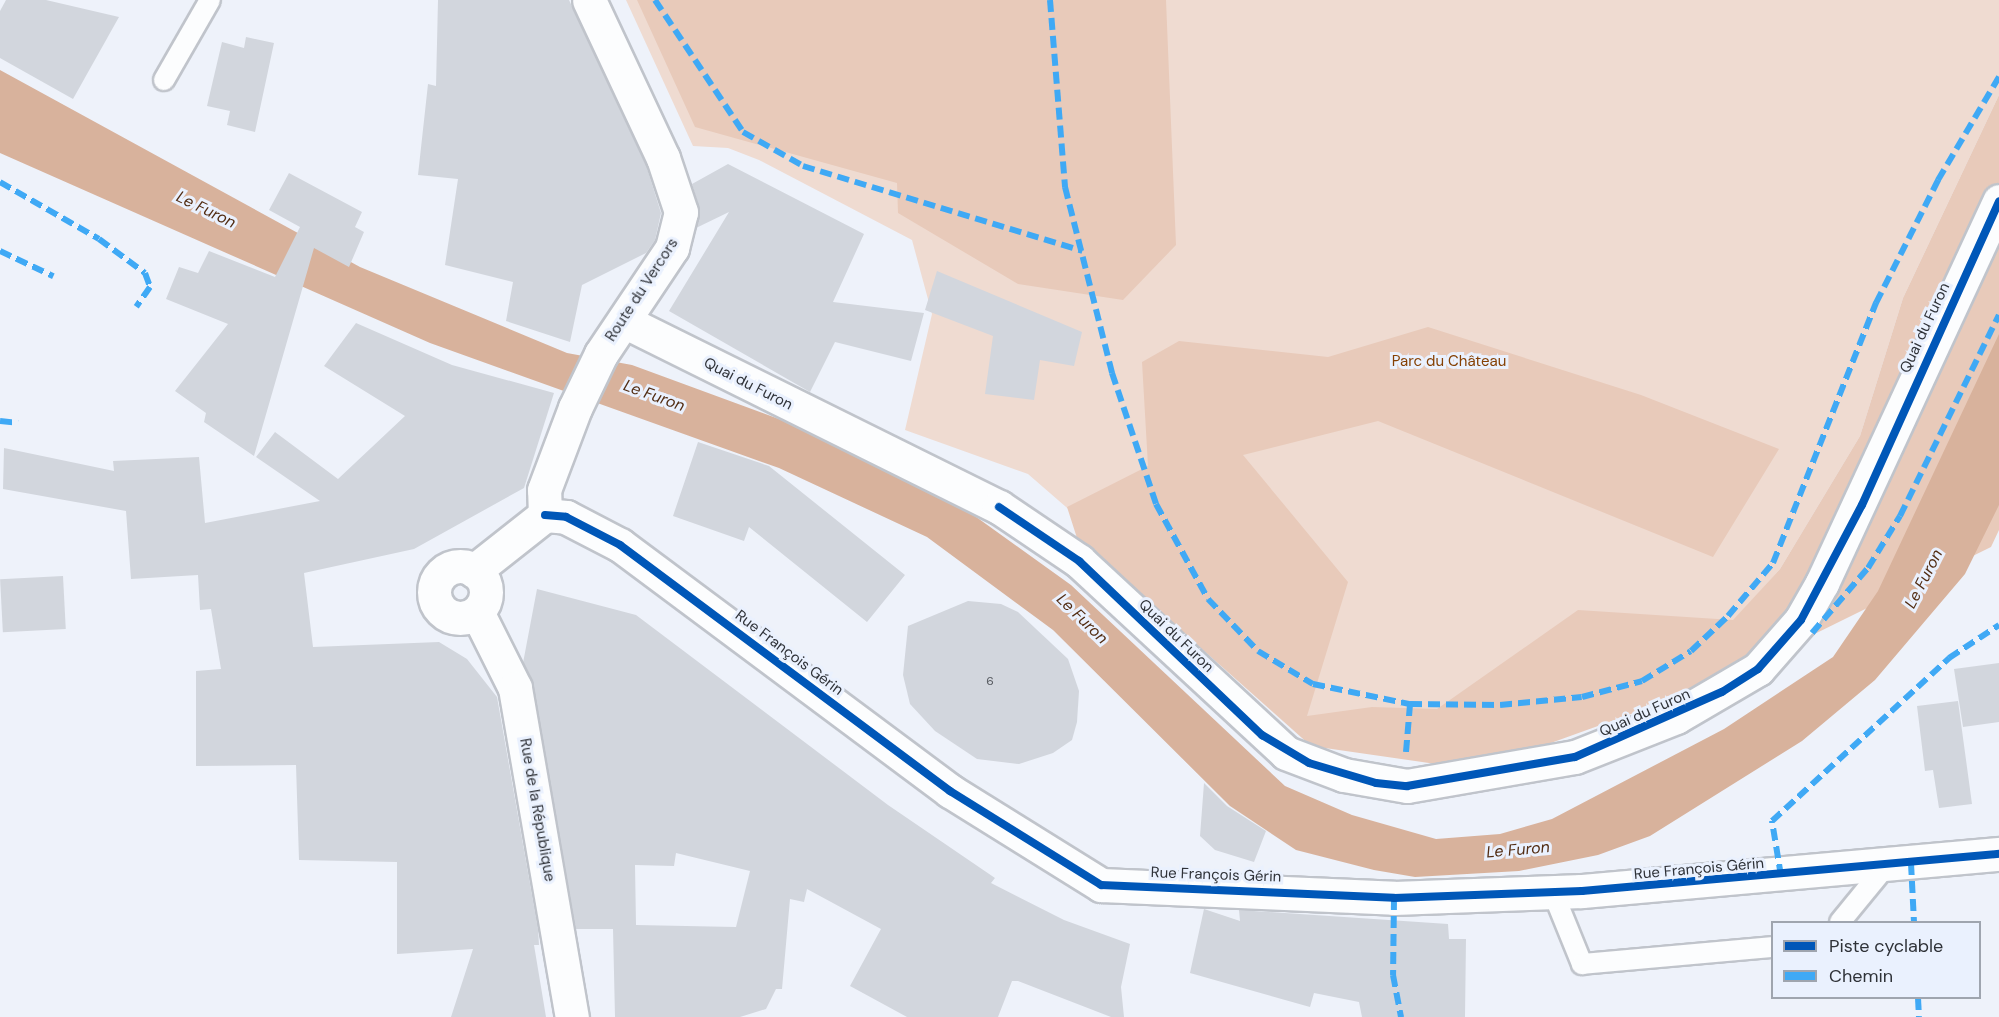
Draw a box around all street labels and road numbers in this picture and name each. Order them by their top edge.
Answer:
street label: Route du Vercors [602,235,682,345]
street label: Quai du Furon [1896,280,1954,376]
street label: Quai du Furon [701,354,795,414]
street label: Quai du Furon [1135,596,1217,676]
street label: Rue François Gérin [731,607,847,699]
street label: Quai du Furon [1597,685,1693,741]
street label: Rue de la République [516,737,558,883]
street label: Rue François Gérin [1633,854,1765,884]
street label: Rue François Gérin [1150,864,1282,886]

